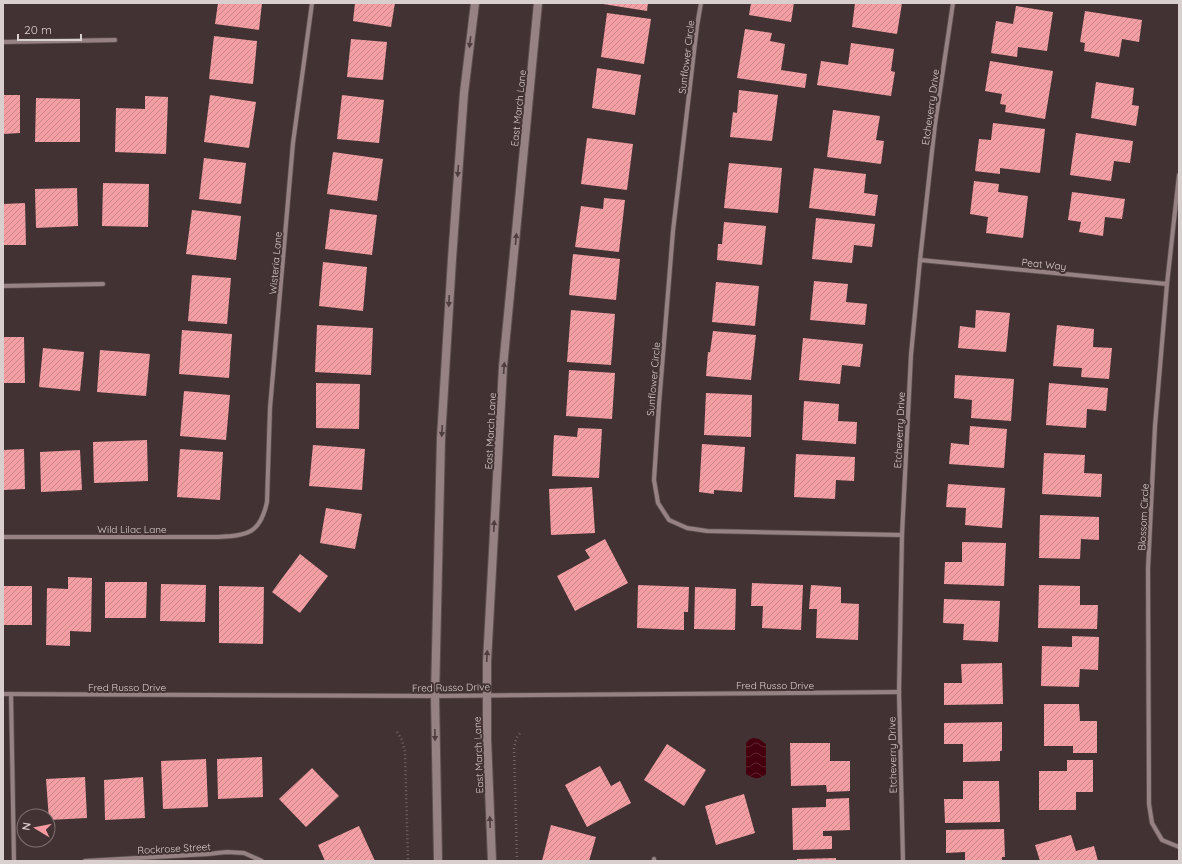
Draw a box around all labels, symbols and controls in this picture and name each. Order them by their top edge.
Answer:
scale bar [18,16,81,42]
street label: Sunflower Circle [676,19,698,95]
text: 20 m [24,22,52,37]
one-way arrow [467,36,474,48]
street label: Etcheverry Drive [919,68,942,146]
street label: East March Lane [508,69,529,147]
one-way arrow [455,165,462,177]
street label: Wisteria Lane [266,231,285,295]
one-way arrow [512,233,519,245]
street label: Peat Way [1021,256,1067,273]
one-way arrow [446,295,453,307]
street label: Sunflower Circle [644,341,663,417]
one-way arrow [500,362,507,374]
street label: Etcheverry Drive [891,391,908,469]
street label: East March Lane [482,392,499,470]
one-way arrow [438,425,445,437]
street label: Blossom Circle [1135,483,1152,551]
one-way arrow [491,520,498,532]
street label: Wild Lilac Lane [97,523,167,536]
one-way arrow [484,649,490,662]
street label: Fred Russo Drive [736,679,814,692]
street label: Fred Russo Drive [412,680,491,695]
street label: Fred Russo Drive [88,681,166,694]
street label: East March Lane [471,716,486,794]
street label: Etcheverry Drive [885,716,900,793]
one-way arrow [432,729,438,742]
north arrow [16,808,56,848]
one-way arrow [487,815,493,828]
text: N [19,821,34,831]
street label: Rockrose Street [137,840,212,857]

